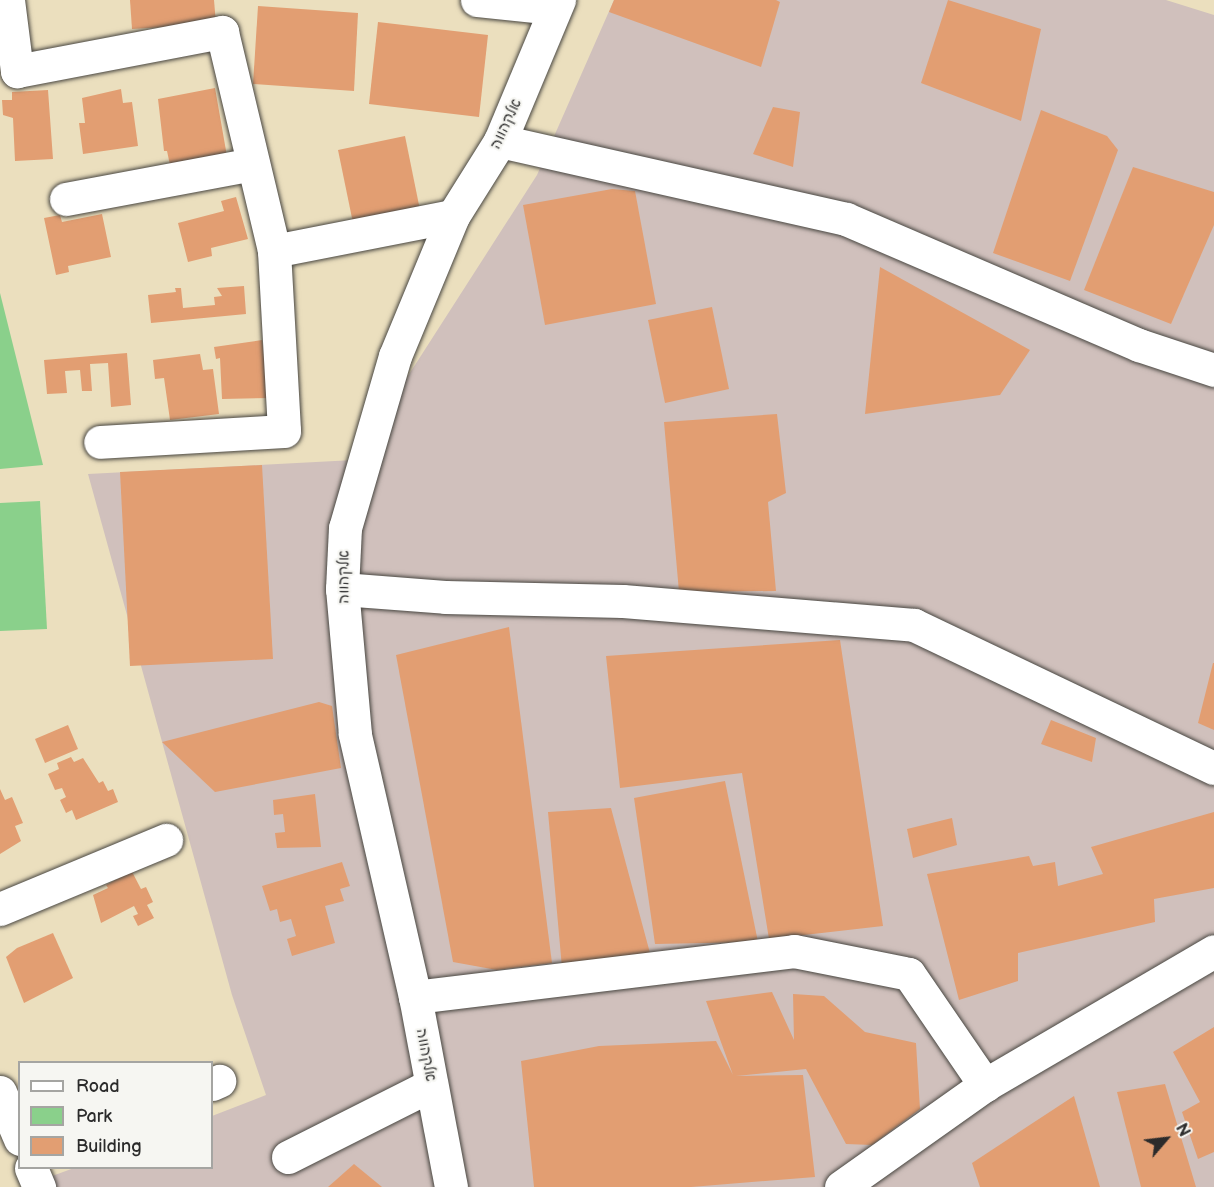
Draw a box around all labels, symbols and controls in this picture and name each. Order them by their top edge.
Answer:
street label: אלקהווה [486,96,526,152]
street label: אלקהווה [335,550,353,604]
street label: אלקהווה [412,1027,440,1083]
legend [18,1061,213,1169]
text: Road [76,1076,120,1097]
text: Park [76,1106,112,1127]
north arrow [1136,1109,1196,1169]
text: N [1171,1121,1194,1140]
text: Building [76,1136,142,1157]

